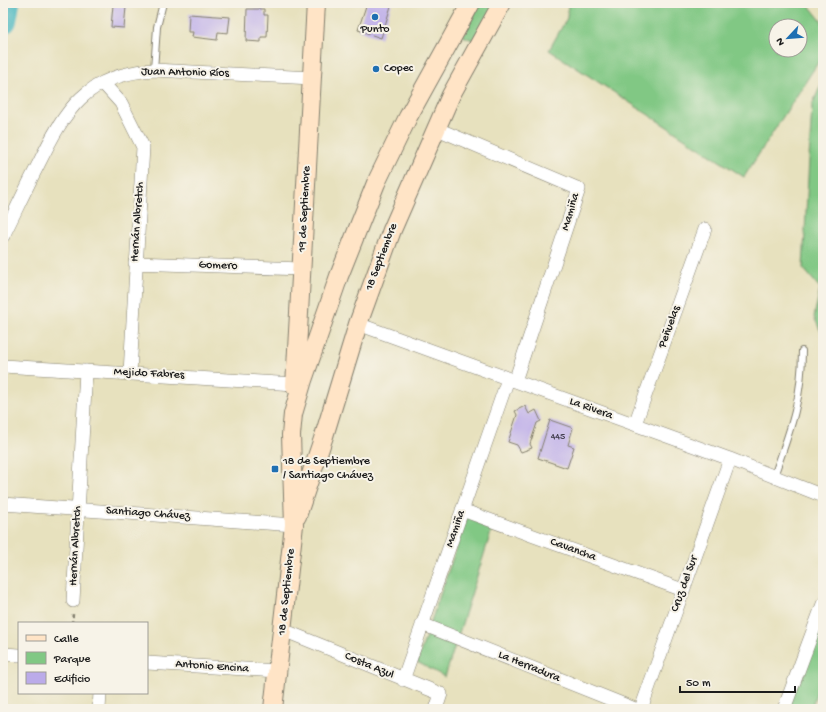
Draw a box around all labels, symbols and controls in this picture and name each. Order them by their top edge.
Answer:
marker: Punto [370,12,380,22]
north arrow [768,18,808,58]
place label: Punto [359,23,390,37]
text: N [774,36,788,47]
place label: Copec [384,62,414,76]
marker: Copec [371,64,381,74]
street label: Juan Antonio Ríos [141,65,230,81]
street label: 19 de Septiembre [296,165,314,254]
street label: Hernán Albretch [128,181,148,262]
street label: Mamiña [559,191,583,232]
street label: 18 Septiembre [362,221,402,294]
street label: Gomero [198,258,238,274]
street label: Peñuelas [656,303,684,351]
street label: Mejido Fabres [113,365,185,383]
street label: La Rivera [567,395,615,423]
house number: 445 [551,431,565,443]
place label: 18 de Septiembre / Santiago Chávez [282,455,374,483]
marker: 18 de Septiembre / Santiago Chávez [270,464,280,474]
street label: Santiago Chávez [105,504,191,524]
street label: Hernán Albretch [67,505,85,586]
street label: Mamiña [443,508,469,549]
street label: Cavancha [548,535,598,565]
street label: 18 de Septiembre [275,547,299,637]
street label: Cruz del Sur [668,552,702,614]
legend [18,622,148,694]
text: Calle [54,633,79,647]
street label: La Herradura [496,648,562,686]
street label: Costa Azul [342,649,396,683]
text: Parque [53,653,91,667]
street label: Antonio Encina [175,657,249,677]
scale bar [680,668,795,694]
text: Edificio [54,673,90,687]
text: 50 m [686,677,711,691]

